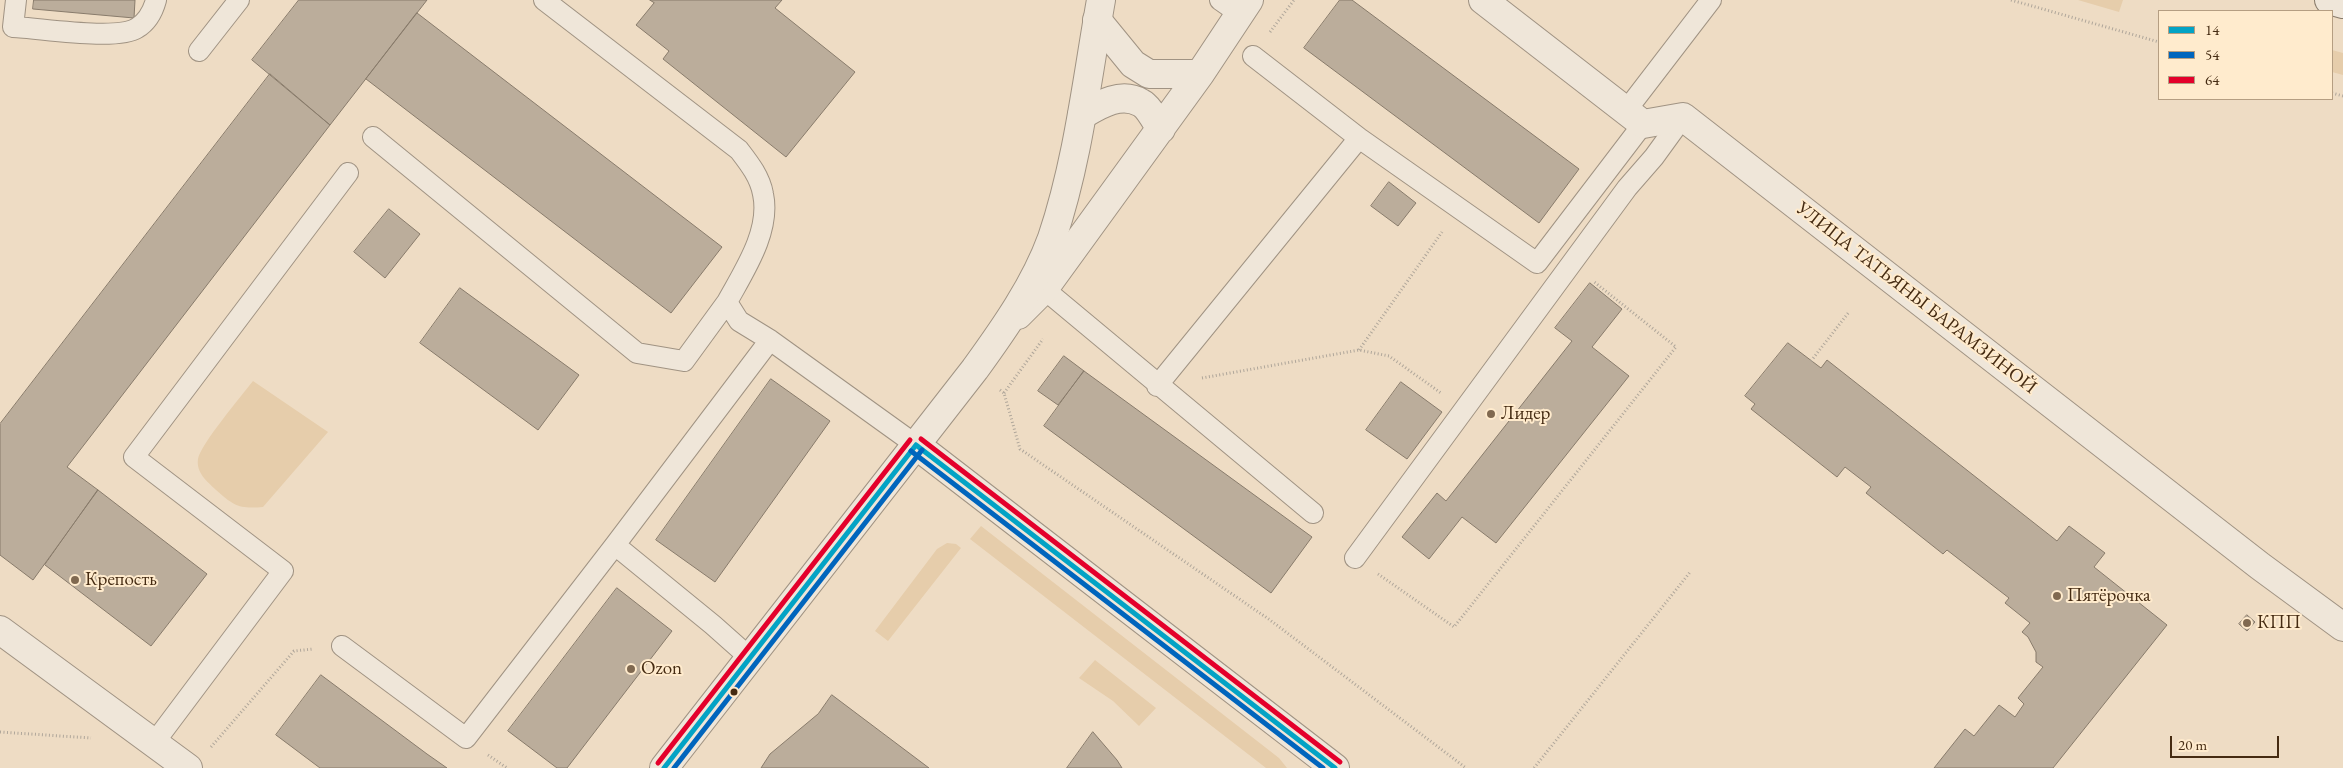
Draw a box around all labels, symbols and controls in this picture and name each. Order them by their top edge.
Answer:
legend [2158,10,2333,100]
text: 14 [2205,20,2219,39]
text: 54 [2205,45,2219,64]
text: 64 [2205,70,2219,89]
street label: УЛИЦА ТАТЬЯНЫ БАРАМЗИНОЙ [1791,197,2041,399]
place label: Лидер [1501,403,1550,425]
marker: Лидер [1485,408,1497,420]
place label: Крепость [85,569,157,591]
marker: Крепость [69,574,81,586]
place label: Пятёрочка [2067,585,2151,607]
marker: Пятёрочка [2051,590,2063,602]
place label: КПП [2257,612,2301,634]
marker: КПП [2241,617,2253,629]
place label: Ozon [641,658,682,680]
marker: Ozon [625,663,637,675]
unlabelled marker [729,687,739,697]
scale bar [2173,726,2282,758]
text: 20 m [2178,735,2207,754]

